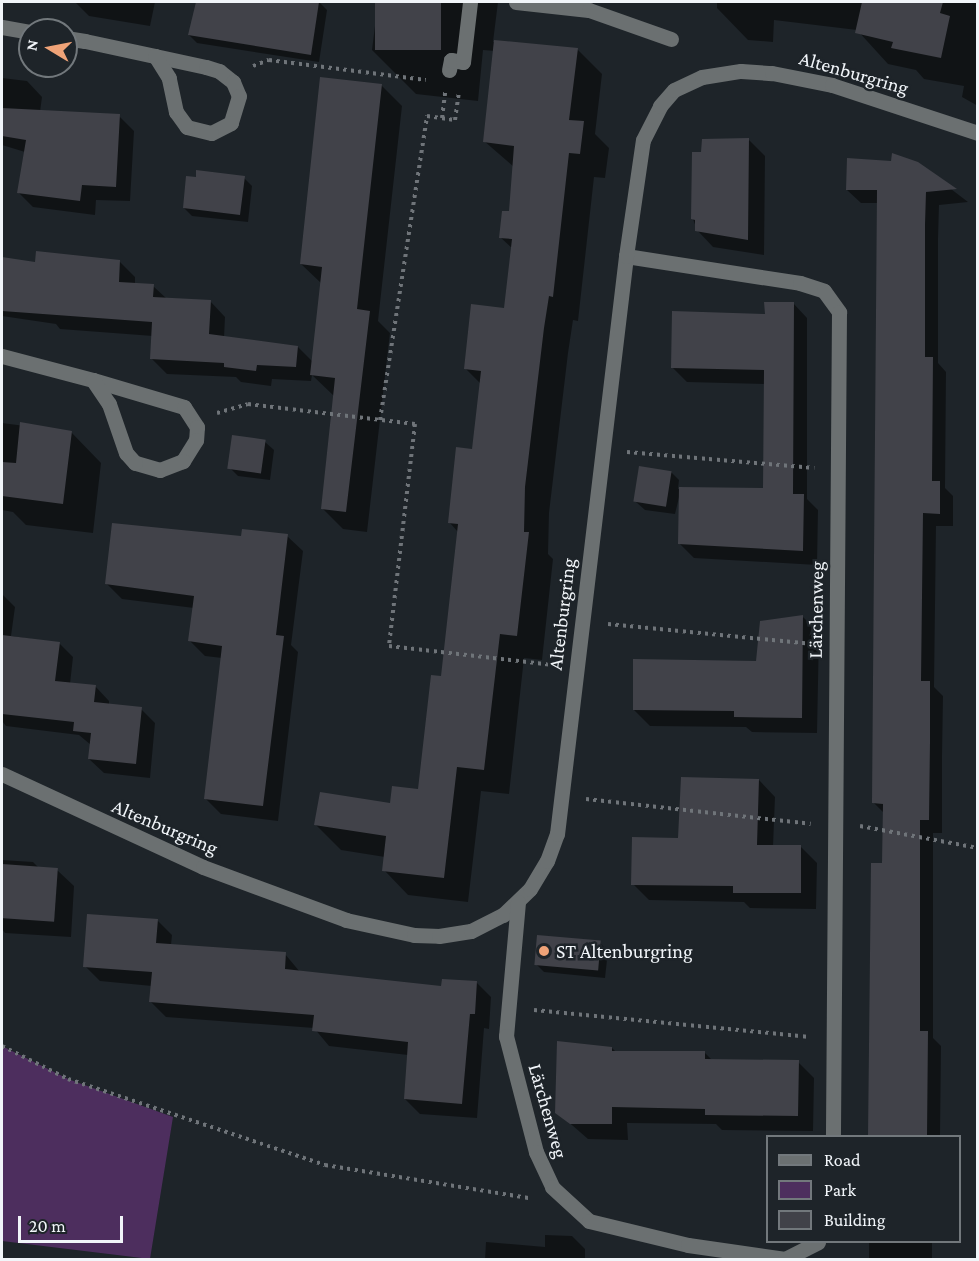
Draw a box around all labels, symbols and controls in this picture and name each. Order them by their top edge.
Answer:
north arrow [18,18,78,78]
text: N [22,38,41,52]
street label: Altenburgring [797,46,911,100]
street label: Altenburgring [543,557,581,671]
street label: Lärchenweg [803,561,829,659]
street label: Altenburgring [108,794,222,860]
place label: ST Altenburgring [556,939,693,963]
marker: ST Altenburgring [537,944,551,958]
street label: Lärchenweg [523,1061,573,1161]
legend [766,1135,961,1243]
text: Road [824,1150,861,1170]
text: Park [824,1180,856,1200]
scale bar [21,1204,126,1242]
text: Building [824,1210,885,1230]
text: 20 m [29,1216,66,1236]

